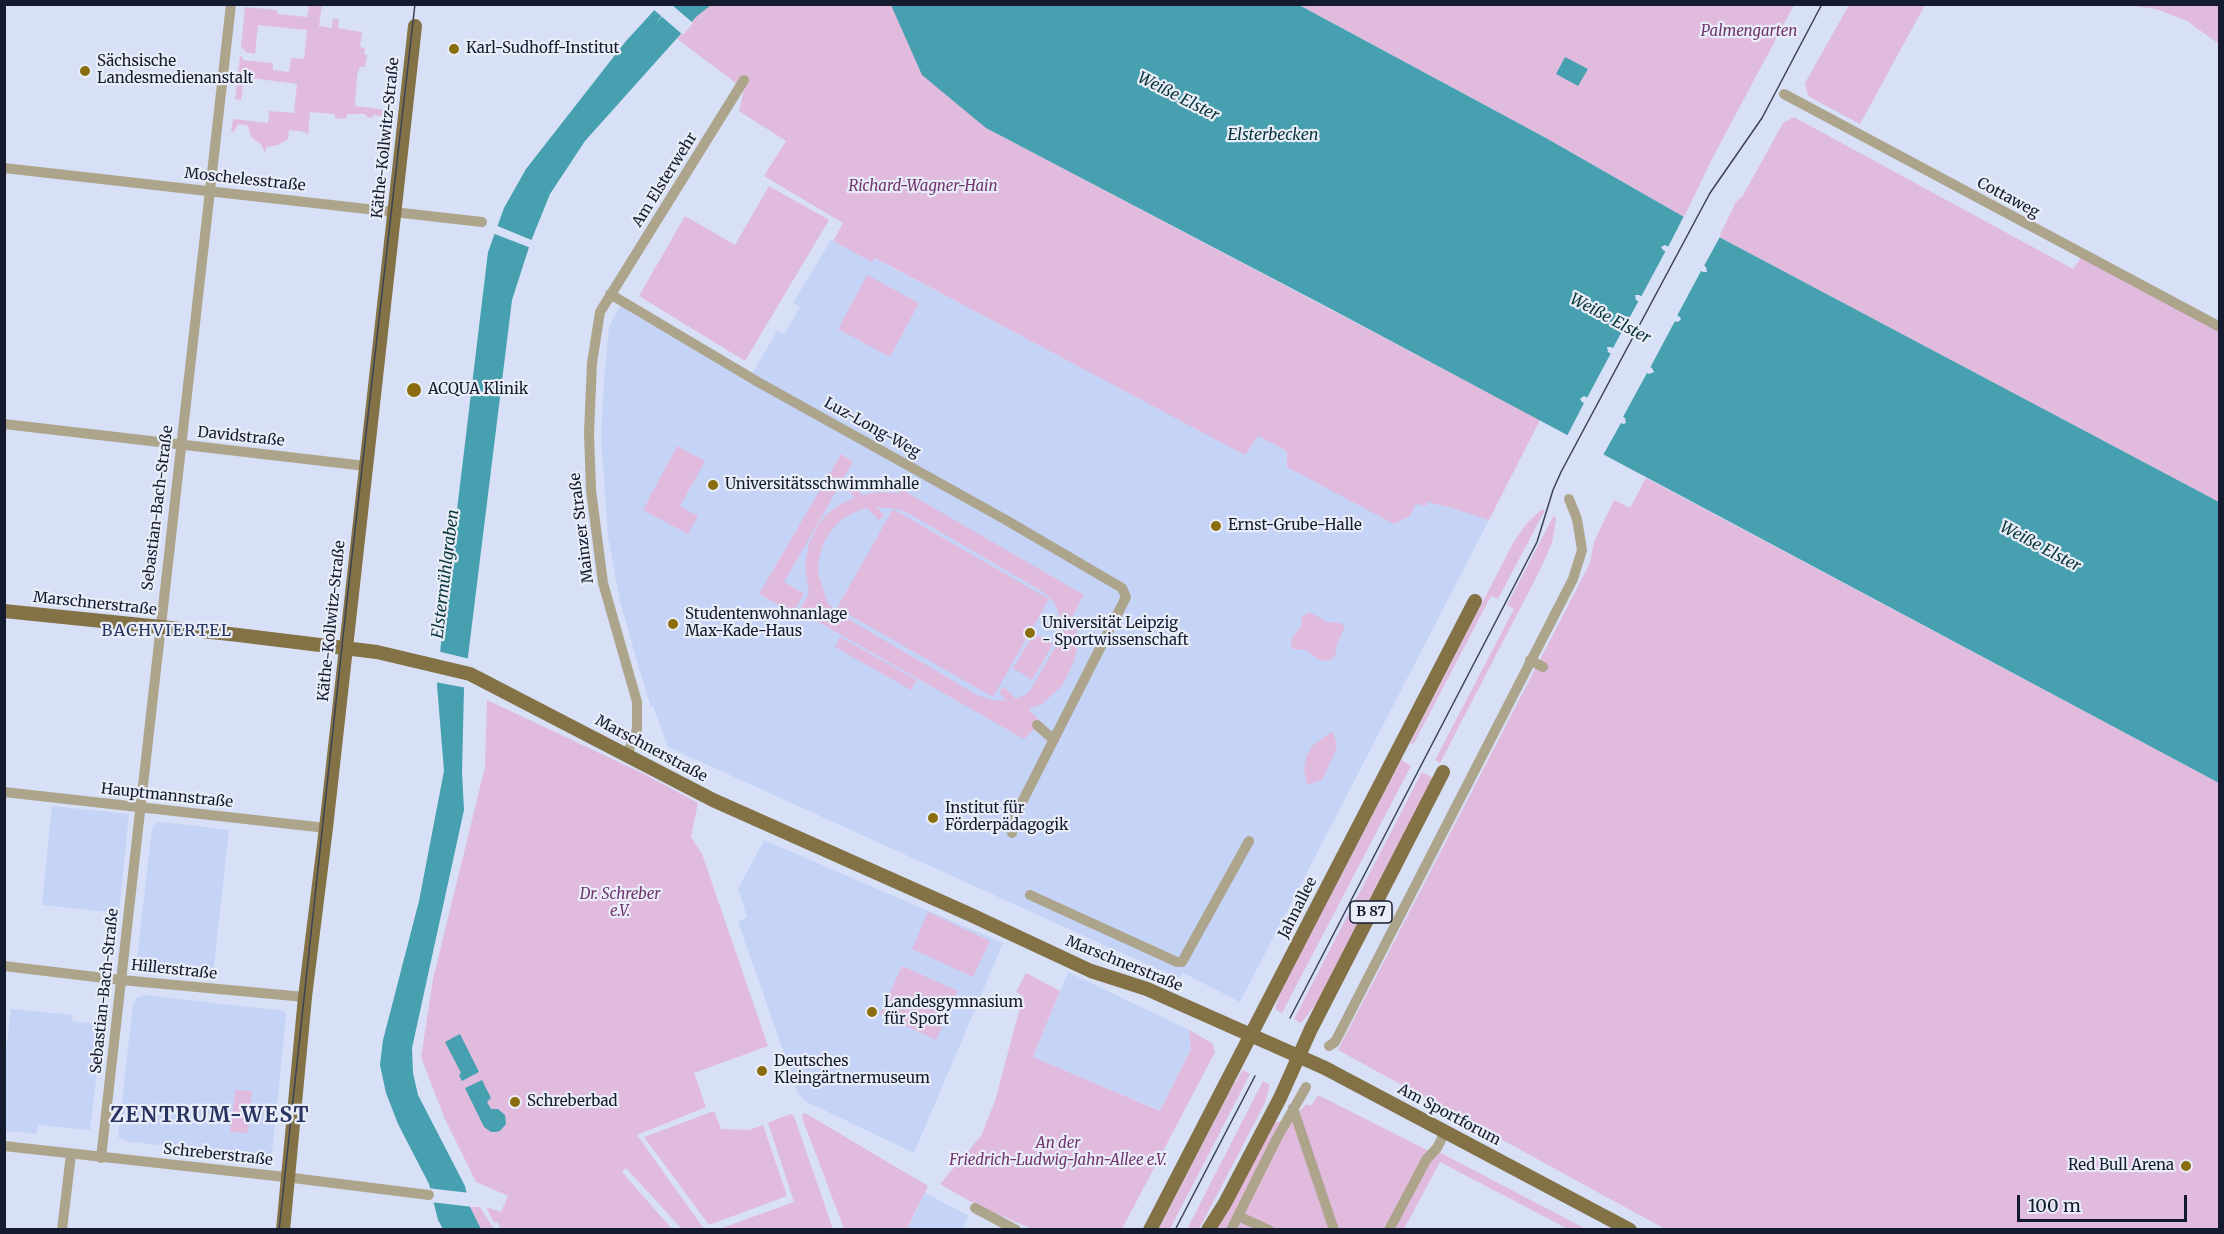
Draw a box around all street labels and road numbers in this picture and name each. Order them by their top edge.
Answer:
street label: Käthe-Kollwitz-Straße [369,57,403,219]
street label: Am Elsterwehr [629,129,701,231]
street label: Moschelesstraße [184,165,306,195]
street label: Cottaweg [1974,174,2042,222]
street label: Luz-Long-Weg [821,394,923,462]
street label: Davidstraße [197,423,285,451]
street label: Sebastian-Bach-Straße [139,424,177,592]
street label: Mainzer Straße [566,472,598,584]
street label: Käthe-Kollwitz-Straße [315,540,349,702]
street label: Marschnerstraße [32,589,158,619]
street label: Marschnerstraße [592,712,710,786]
street label: Hauptmannstraße [100,780,234,812]
street label: Jahnallee [1275,874,1321,942]
road number: B 87 [1350,901,1392,923]
street label: Sebastian-Bach-Straße [87,907,123,1075]
street label: Marschnerstraße [1063,932,1185,996]
street label: Hillerstraße [130,957,218,983]
street label: Am Sportforum [1394,1080,1504,1150]
street label: Schreberstraße [162,1140,274,1170]

